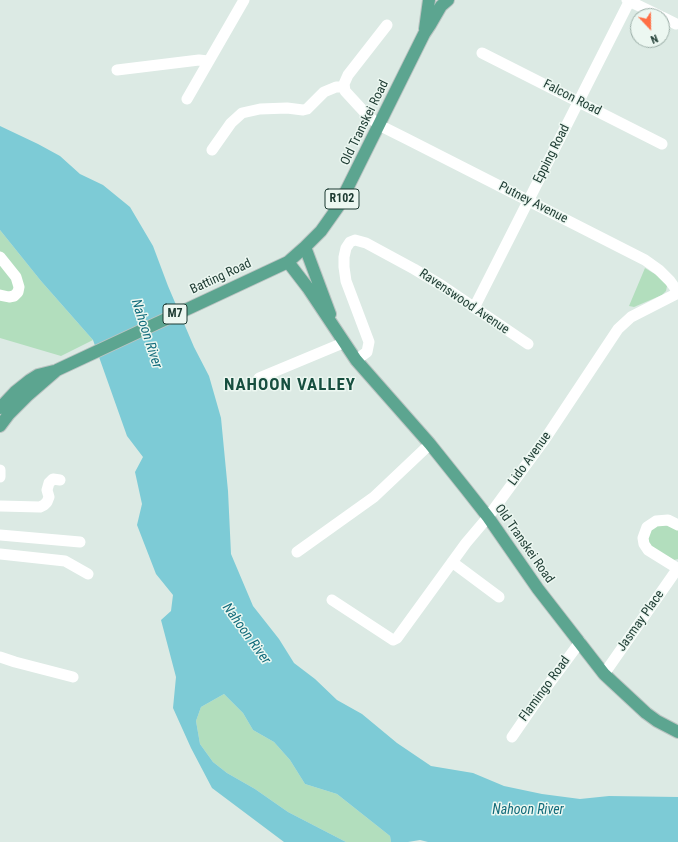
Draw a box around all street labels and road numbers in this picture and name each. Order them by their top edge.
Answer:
street label: Falcon Road [540,77,604,119]
street label: Old Transkei Road [338,78,392,168]
street label: Epping Road [531,122,573,186]
street label: Putney Avenue [496,179,570,227]
road number: R102 [325,189,359,209]
street label: Batting Road [188,256,254,298]
street label: Ravenswood Avenue [416,266,512,338]
road number: M7 [163,304,187,324]
street label: Lido Avenue [505,429,555,489]
street label: Old Transkei Road [491,502,557,586]
street label: Jasmay Place [614,587,668,655]
street label: Flamingo Road [516,653,574,725]

